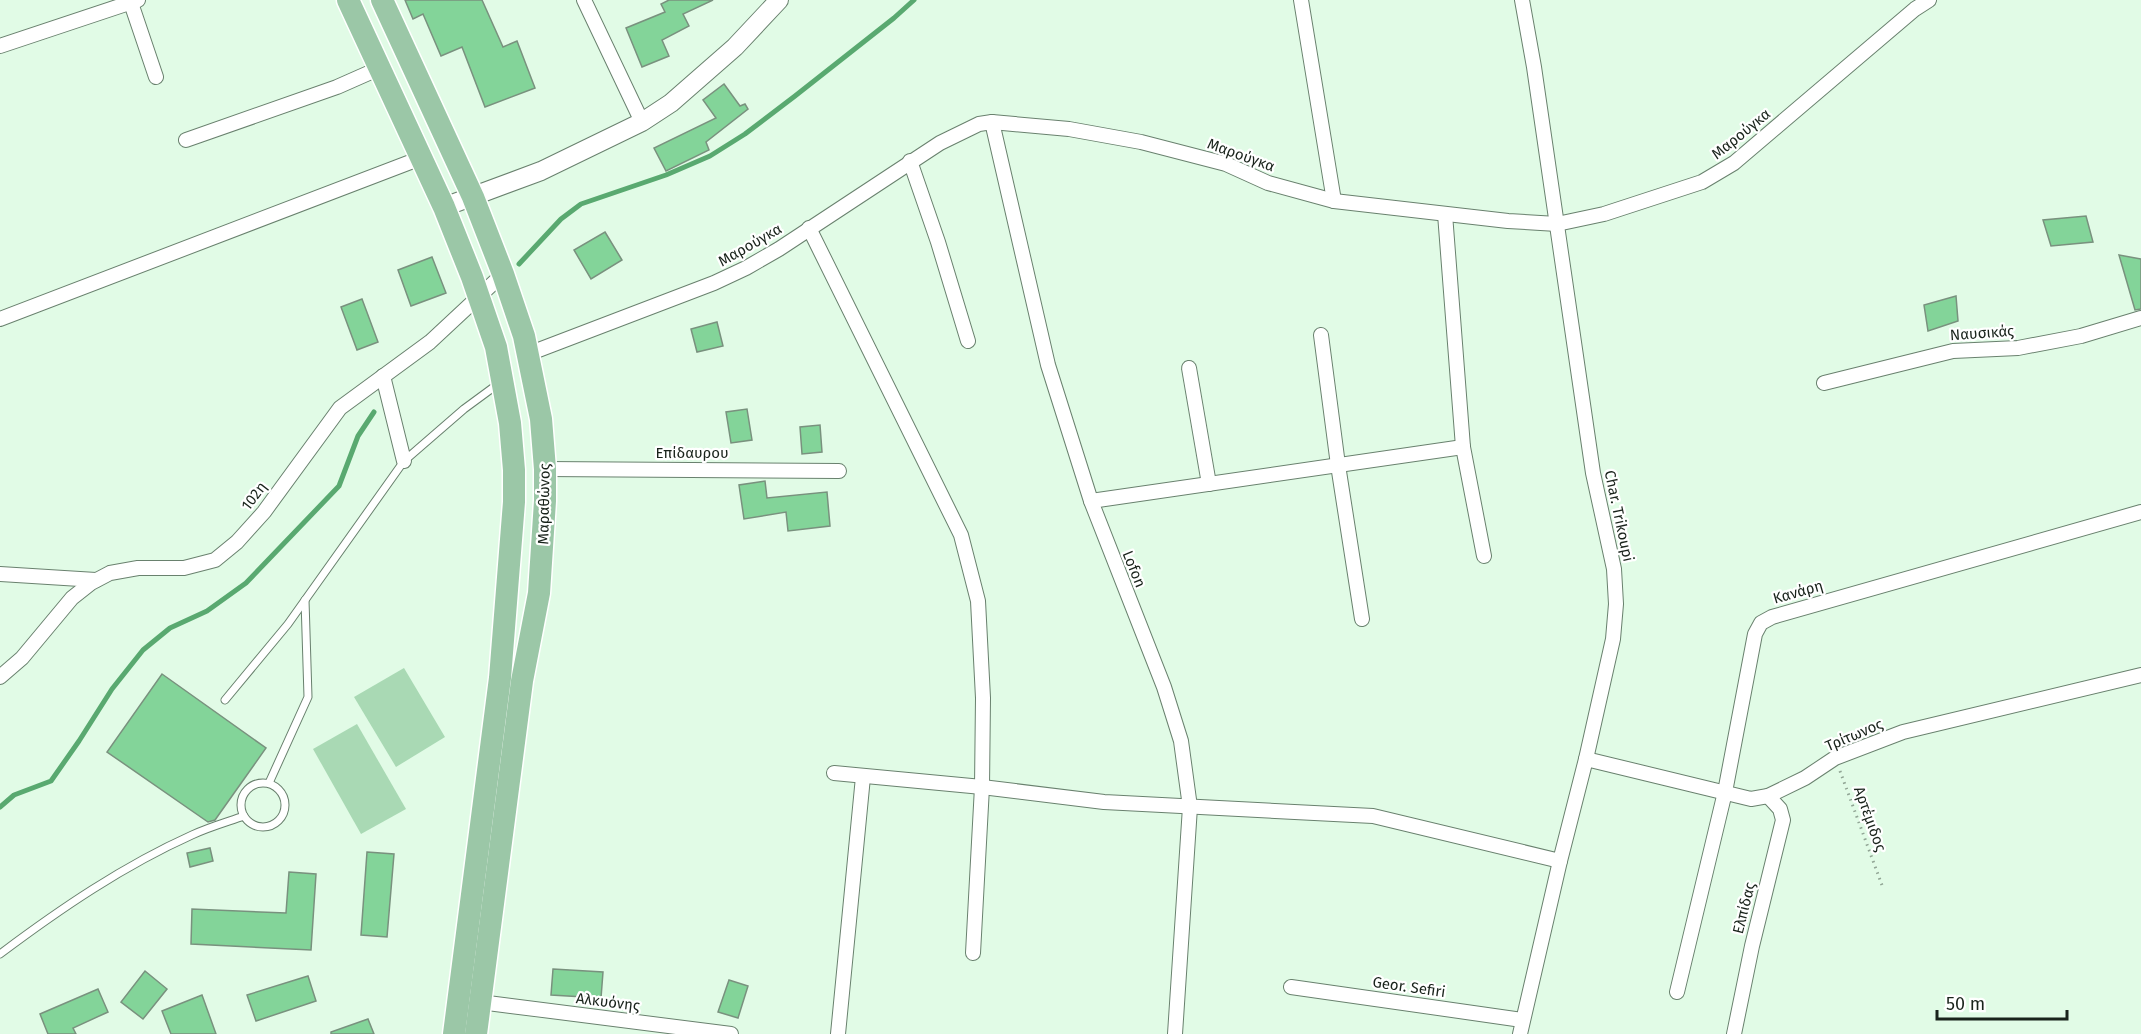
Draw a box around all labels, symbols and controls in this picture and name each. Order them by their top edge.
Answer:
street label: Μαρούγκα [1708,105,1774,163]
street label: Μαρούγκα [1205,135,1277,176]
street label: Μαρούγκα [715,220,785,270]
street label: Ναυσικάς [1949,322,2015,344]
street label: Επίδαυρου [655,444,729,462]
street label: Μαραθώνος [534,463,554,545]
street label: Char. Trikoupi [1601,469,1637,563]
street label: 102η [237,478,271,514]
street label: Lofon [1118,548,1150,590]
street label: Κανάρη [1771,576,1825,608]
street label: Τρίτωνος [1822,715,1886,755]
street label: Αρτέμιδος [1850,784,1890,854]
street label: Ελπίδας [1729,880,1759,936]
street label: Geor. Sefiri [1371,973,1447,1001]
scale bar [1937,983,2068,1021]
street label: Αλκυόνης [575,989,641,1015]
text: 50 m [1946,993,1985,1015]

